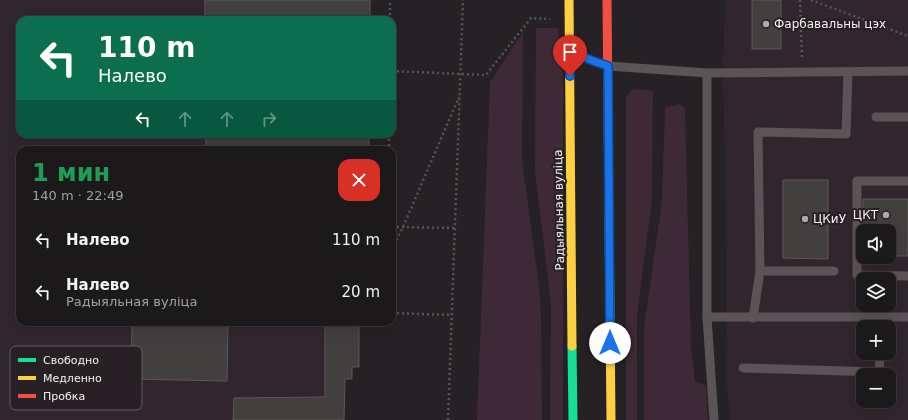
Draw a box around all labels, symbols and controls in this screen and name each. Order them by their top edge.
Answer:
place label: Фарбавальны цэх [774,17,886,31]
marker: Фарбавальны цэх [761,19,771,29]
text: 110 m [98,31,195,64]
icon: left [32,32,84,84]
pin [553,35,587,76]
icon: arrive [559,41,581,63]
text: Налево [98,65,167,86]
icon: left [132,108,154,130]
icon: ahead [174,108,196,130]
icon: ahead [216,108,238,130]
icon: right [258,108,280,130]
street label: Радыяльная вуліца [551,149,567,271]
text: 1 мин [32,159,110,187]
button: close [338,159,380,201]
text: 140 m · 22:49 [32,188,123,203]
place label: ЦКТ [853,208,879,222]
marker: ЦКТ [881,210,891,220]
place label: ЦКиУ [813,212,847,226]
marker: ЦКиУ [800,214,810,224]
map controls [856,224,896,408]
button: sound [856,224,896,264]
icon: left [32,229,54,251]
text: Налево [66,231,130,249]
text: 110 m [332,231,380,249]
button: layers [856,272,896,312]
text: Налево [66,276,130,294]
icon: left [32,281,54,303]
text: 20 m [342,283,380,301]
text: Радыяльная вуліца [66,294,197,309]
button: + [856,320,896,360]
position arrow [589,322,631,364]
legend [10,346,142,410]
text: Свободно [43,354,99,367]
button: − [856,368,896,408]
text: Медленно [43,372,102,385]
text: Пробка [43,390,85,403]

